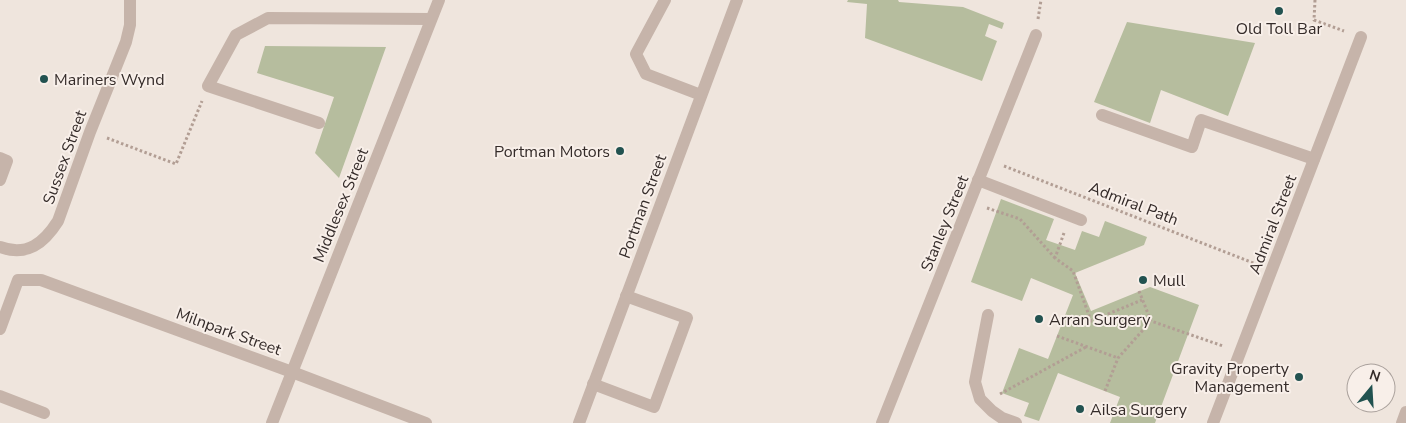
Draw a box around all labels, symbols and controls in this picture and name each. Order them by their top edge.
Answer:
marker: Old Toll Bar [1273,5,1285,17]
place label: Old Toll Bar [1236,18,1322,40]
place label: Mariners Wynd [54,69,164,91]
marker: Mariners Wynd [38,73,50,85]
street label: Sussex Street [38,107,92,208]
place label: Portman Motors [494,141,610,163]
street label: Middlesex Street [308,145,374,266]
marker: Portman Motors [614,145,626,157]
street label: Portman Street [614,151,672,262]
street label: Admiral Street [1244,171,1302,277]
street label: Stanley Street [916,172,974,275]
street label: Admiral Path [1086,177,1182,231]
place label: Mull [1153,270,1185,292]
marker: Mull [1137,274,1149,286]
street label: Milnpark Street [173,303,285,361]
place label: Arran Surgery [1049,309,1151,331]
marker: Arran Surgery [1033,313,1045,325]
place label: Gravity Property Management [1171,358,1290,398]
north arrow [1346,363,1396,413]
text: N [1367,365,1383,387]
marker: Gravity Property Management [1293,371,1305,383]
place label: Ailsa Surgery [1090,399,1188,421]
marker: Ailsa Surgery [1074,403,1086,415]

